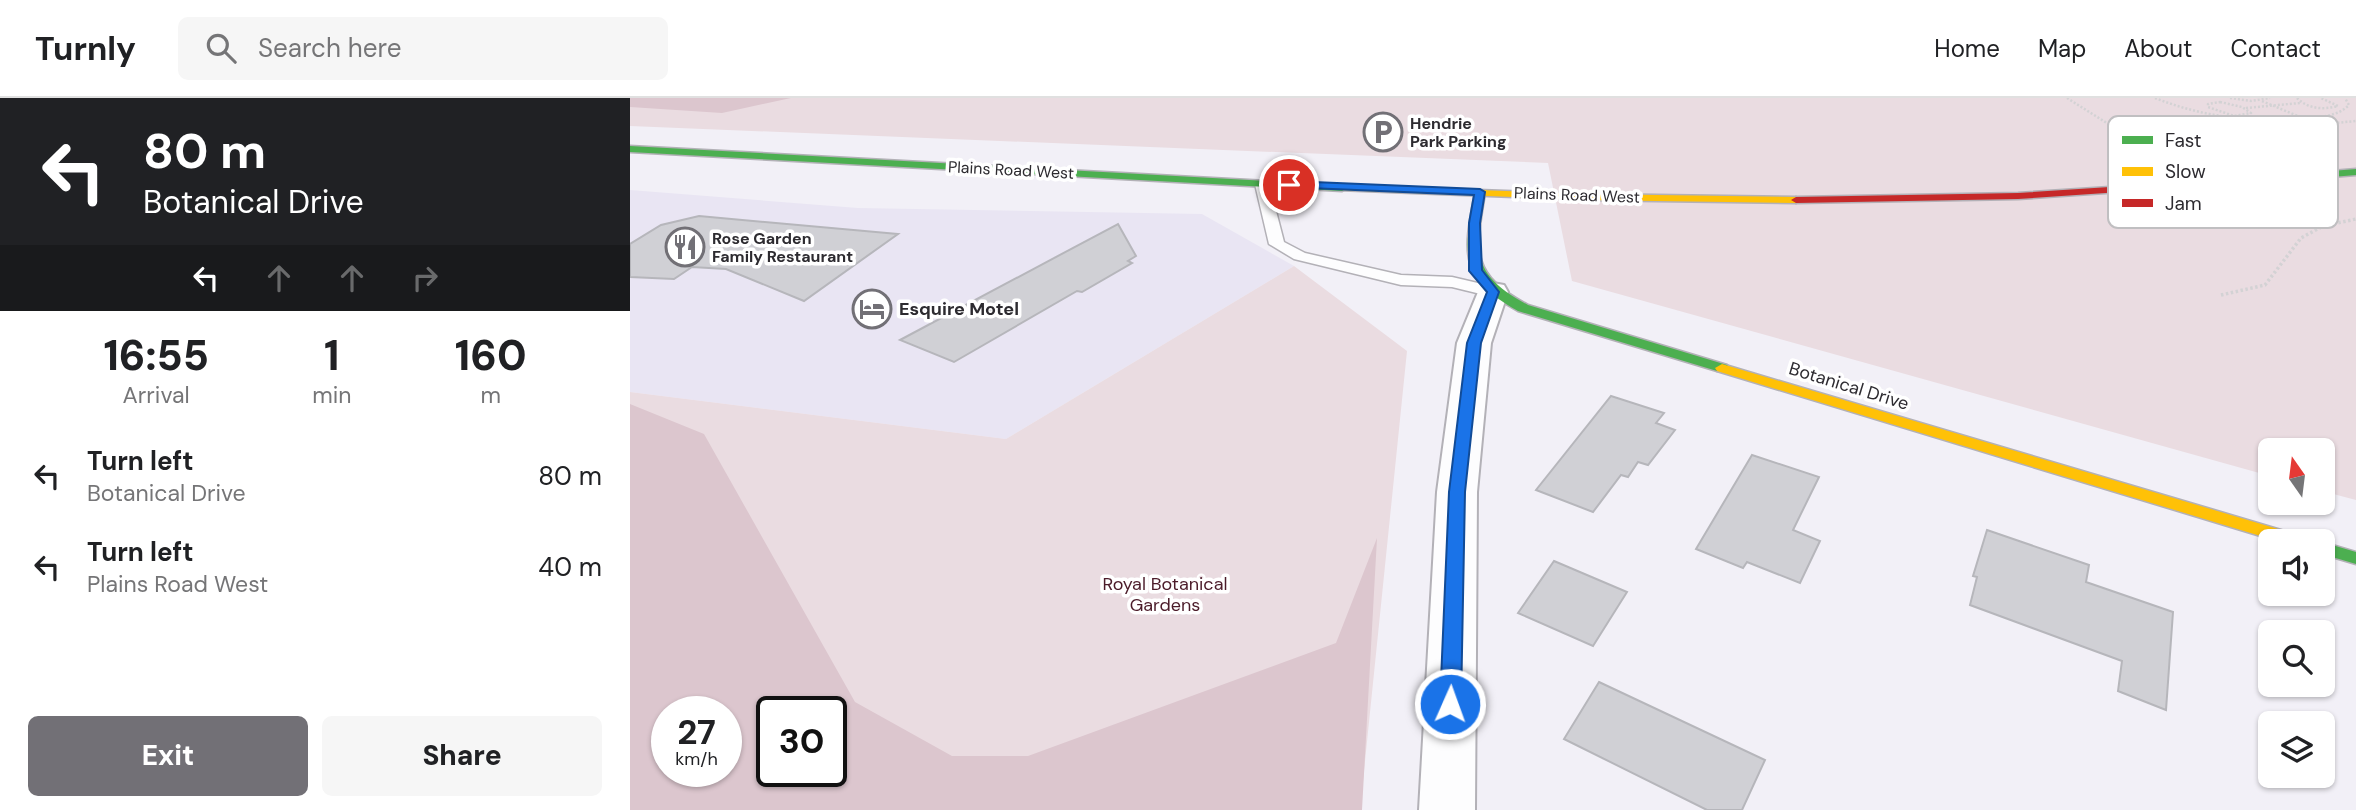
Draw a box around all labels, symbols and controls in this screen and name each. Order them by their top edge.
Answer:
search box [178,17,668,80]
text: Turnly [35,27,136,70]
icon: search [202,29,240,67]
text: Search here [258,31,401,65]
text: Home [1934,33,2000,64]
text: Map [2038,33,2086,64]
text: About [2124,33,2193,64]
text: Contact [2231,33,2321,64]
parking icon: Hendrie Park Parking [1362,111,1404,153]
place label: Hendrie Park Parking [1410,113,1506,152]
legend [2108,116,2338,228]
text: 80 m [143,119,266,183]
icon: left [28,126,119,217]
text: Fast [2165,128,2201,153]
pin [1259,155,1319,215]
street label: Plains Road West [947,156,1075,184]
text: Slow [2165,159,2206,184]
icon: arrive [1270,166,1308,204]
text: Botanical Drive [143,181,364,223]
street label: Plains Road West [1514,182,1640,208]
text: Jam [2165,191,2202,216]
restaurant icon: Rose Garden Family Restaurant [664,226,706,268]
place label: Rose Garden Family Restaurant [712,228,853,267]
icon: left [187,259,225,297]
icon: ahead [260,259,298,297]
icon: ahead [333,259,371,297]
icon: right [406,259,444,297]
hotel icon: Esquire Motel [851,288,893,330]
place label: Esquire Motel [899,297,1019,321]
text: 16:55 [103,328,209,383]
text: 1 [324,328,340,383]
text: 160 [455,328,527,383]
street label: Botanical Drive [1786,356,1912,416]
text: Arrival [123,380,190,410]
text: min [312,380,351,410]
text: m [480,380,501,410]
north arrow [2258,438,2334,514]
map controls [2258,438,2335,788]
text: Turn left [87,444,194,478]
icon: left [28,457,66,495]
text: 80 m [538,459,602,493]
text: Botanical Drive [87,478,246,508]
button: sound [2258,529,2335,606]
text: Turn left [87,535,194,569]
icon: left [28,548,66,586]
text: 40 m [538,550,602,584]
text: Plains Road West [87,569,268,599]
park label: Royal Botanical Gardens [1103,572,1227,617]
button: search [2258,620,2335,697]
position arrow [1413,667,1487,741]
speed limit sign: 30 [756,696,847,787]
text: 27 [677,709,716,755]
button: layers [2258,711,2335,788]
button: Exit [28,716,308,796]
button: Share [322,716,602,796]
text: km/h [675,747,718,771]

